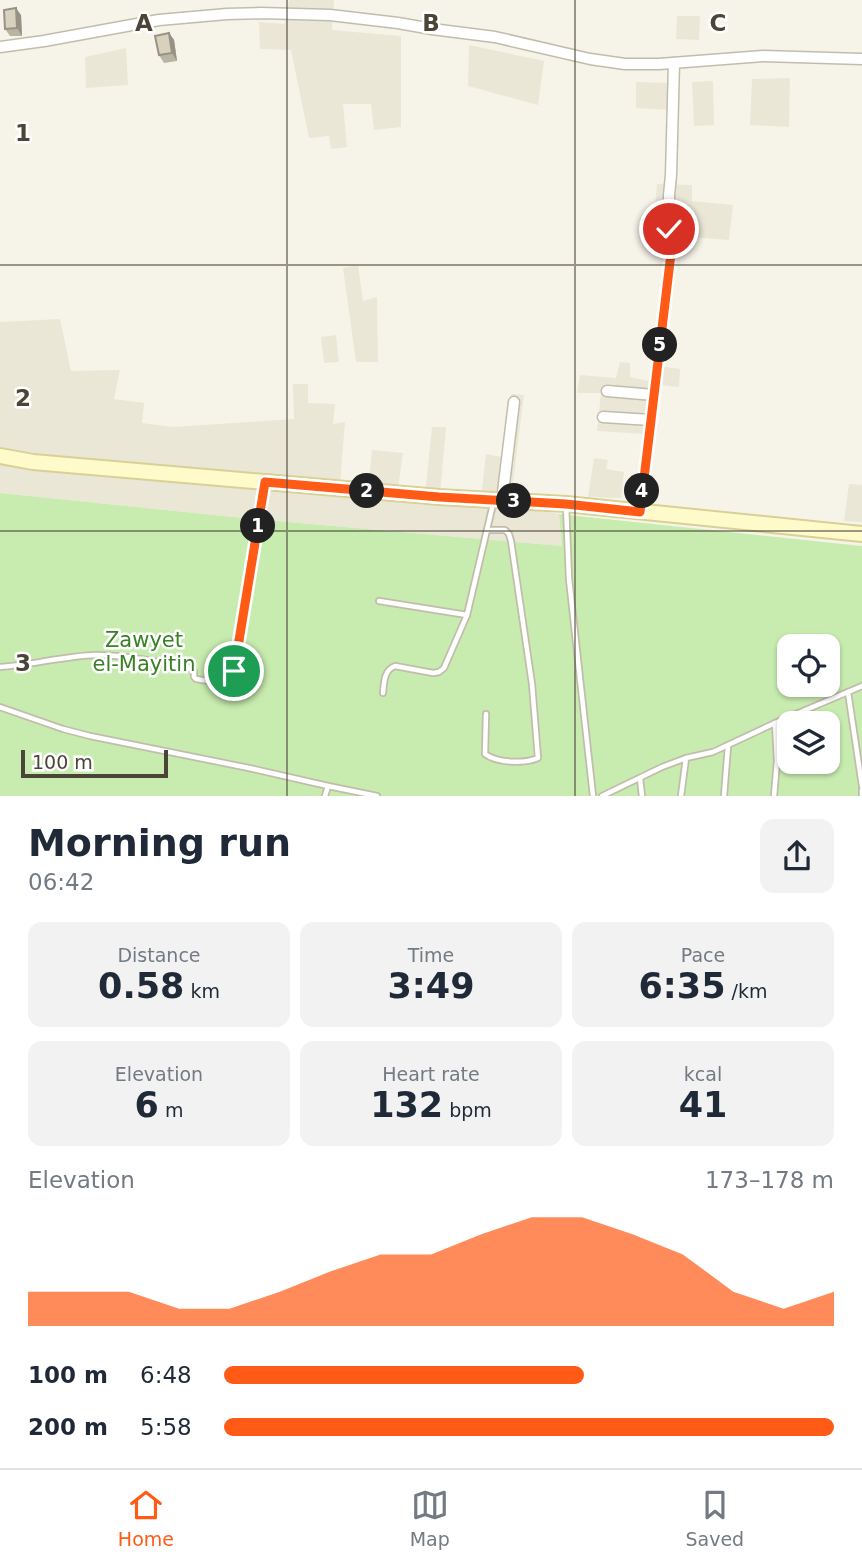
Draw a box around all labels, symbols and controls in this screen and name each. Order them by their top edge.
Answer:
text: A [135,10,153,36]
text: B [422,10,440,36]
text: C [710,10,726,36]
text: 1 [15,120,31,146]
pin [639,199,699,259]
icon: check [650,210,688,248]
pin: 5 [642,328,678,362]
text: 5 [653,333,666,355]
text: 2 [15,385,31,411]
pin: 2 [350,474,384,508]
pin: 4 [624,474,660,508]
text: 2 [360,479,373,501]
text: 4 [635,479,648,501]
pin: 3 [496,484,532,518]
text: 3 [507,489,520,511]
pin: 1 [240,508,276,544]
text: 1 [251,514,264,536]
park label: Zawyet el-Mayitin [93,628,195,676]
map controls [777,634,840,774]
button: locate [777,634,840,697]
pin [204,641,264,701]
text: 3 [15,650,31,676]
icon: arrive [215,652,253,690]
button: layers [777,711,840,774]
scale bar [21,747,168,779]
text: 100 m [32,751,93,773]
button: share [760,819,834,893]
text: Morning run [28,821,291,865]
text: 06:42 [28,869,94,895]
text: Distance [117,944,201,966]
text: Time [408,944,454,966]
text: Pace [681,944,725,966]
text: 0.58 [98,966,184,1006]
text: 3:49 [387,966,475,1006]
text: 6:35 [638,966,726,1006]
text: km [184,980,220,1002]
text: /km [726,980,768,1002]
text: Elevation [115,1063,203,1085]
text: Heart rate [382,1063,480,1085]
text: kcal [684,1063,722,1085]
text: 6 [135,1085,159,1125]
text: 132 [370,1085,443,1125]
text: 41 [679,1085,727,1125]
text: m [159,1099,183,1121]
text: bpm [443,1099,492,1121]
text: Elevation [28,1167,135,1193]
text: 173–178 m [705,1167,834,1193]
text: 100 m [28,1362,108,1388]
text: 6:48 [140,1362,192,1388]
text: 200 m [28,1414,108,1440]
text: 5:58 [140,1414,192,1440]
tab: Home [118,1486,174,1550]
tab: Map [410,1486,450,1550]
tab: Saved [685,1486,744,1550]

